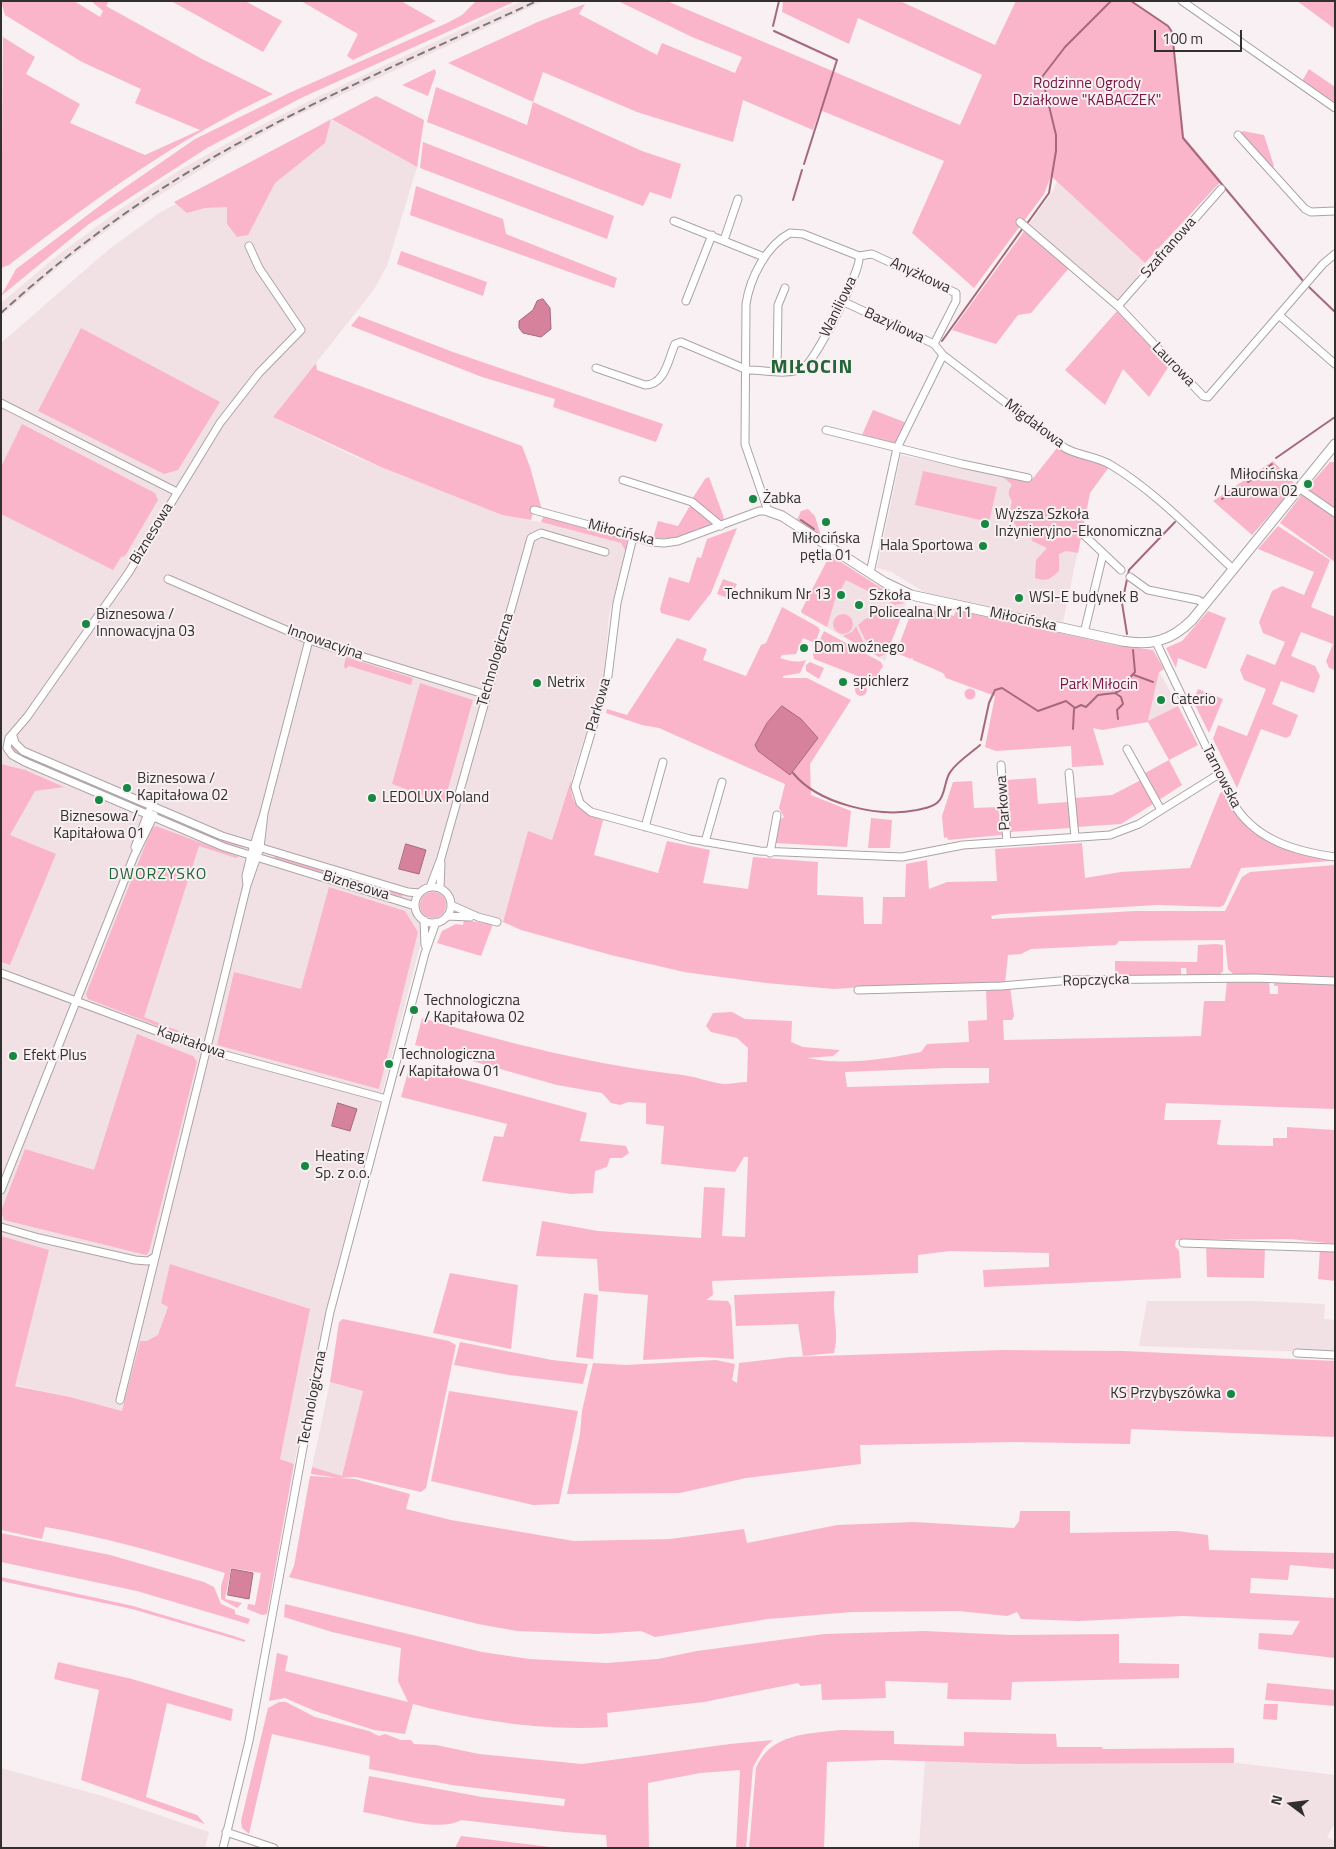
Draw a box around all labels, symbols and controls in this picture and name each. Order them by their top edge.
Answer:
scale bar [1156,20,1244,52]
text: 100 m [1162,27,1203,50]
park label: Rodzinne Ogrody Działkowe "KABACZEK" [1013,75,1161,110]
street label: Szafranowa [1138,214,1200,282]
street label: Anyżkowa [887,254,953,298]
street label: Waniliowa [817,274,861,340]
street label: Bazyliowa [861,304,927,348]
street label: Laurowa [1148,339,1198,391]
district label: MIŁOCIN [770,356,854,380]
street label: Migdałowa [1000,396,1068,452]
place label: Miłocińska / Laurowa 02 [1214,466,1298,501]
marker: Miłocińska / Laurowa 02 [1302,478,1314,490]
place label: Żabka [763,490,801,508]
marker: Żabka [747,493,759,505]
street label: Biznesowa [127,500,177,568]
place label: Wyższa Szkoła Inżynieryjno-Ekonomiczna [995,506,1162,541]
street label: Miłocińska [586,516,656,550]
marker: Miłocińska pętla 01 [820,516,832,528]
marker: Wyższa Szkoła Inżynieryjno-Ekonomiczna [979,518,991,530]
place label: Miłocińska pętla 01 [792,530,860,565]
place label: Hala Sportowa [880,537,973,555]
marker: Hala Sportowa [977,540,989,552]
place label: Technikum Nr 13 [725,586,831,604]
place label: Szkoła Policealna Nr 11 [869,587,972,622]
marker: Technikum Nr 13 [835,589,847,601]
place label: WSI-E budynek B [1029,589,1139,607]
marker: WSI-E budynek B [1013,592,1025,604]
marker: Szkoła Policealna Nr 11 [853,599,865,611]
street label: Miłocińska [988,604,1058,636]
place label: Biznesowa / Innowacyjna 03 [96,606,195,641]
street label: Technologiczna [474,611,518,709]
marker: Biznesowa / Innowacyjna 03 [80,618,92,630]
street label: Innowacyjna [285,622,365,664]
place label: Dom woźnego [814,639,905,657]
marker: Dom woźnego [798,642,810,654]
place label: spichlerz [853,673,909,691]
place label: Netrix [547,674,585,692]
street label: Parkowa [583,676,615,734]
marker: spichlerz [837,676,849,688]
park label: Park Miłocin [1060,676,1138,694]
marker: Netrix [531,677,543,689]
place label: Caterio [1171,691,1216,709]
marker: Caterio [1155,694,1167,706]
street label: Tarnowska [1198,743,1244,811]
place label: Biznesowa / Kapitałowa 02 [137,770,228,805]
street label: Parkowa [993,775,1015,831]
marker: Biznesowa / Kapitałowa 02 [121,782,133,794]
place label: LEDOLUX Poland [382,789,489,807]
marker: LEDOLUX Poland [366,792,378,804]
marker: Biznesowa / Kapitałowa 01 [93,794,105,806]
place label: Biznesowa / Kapitałowa 01 [53,808,145,843]
district label: DWORZYSKO [107,865,209,885]
street label: Biznesowa [321,867,391,905]
street label: Ropczycka [1062,971,1130,991]
place label: Technologiczna / Kapitałowa 02 [424,992,525,1027]
marker: Technologiczna / Kapitałowa 02 [408,1004,420,1016]
street label: Kapitałowa [154,1023,228,1063]
place label: Technologiczna / Kapitałowa 01 [399,1046,500,1081]
place label: Efekt Plus [23,1047,87,1065]
marker: Efekt Plus [7,1050,19,1062]
marker: Technologiczna / Kapitałowa 01 [383,1058,395,1070]
place label: Heating Sp. z o.o. [315,1148,370,1183]
marker: Heating Sp. z o.o. [299,1160,311,1172]
street label: Technologiczna [295,1349,331,1447]
place label: KS Przybyszówka [1110,1385,1221,1403]
marker: KS Przybyszówka [1225,1388,1237,1400]
north arrow [1266,1779,1316,1829]
text: N [1265,1793,1287,1807]

